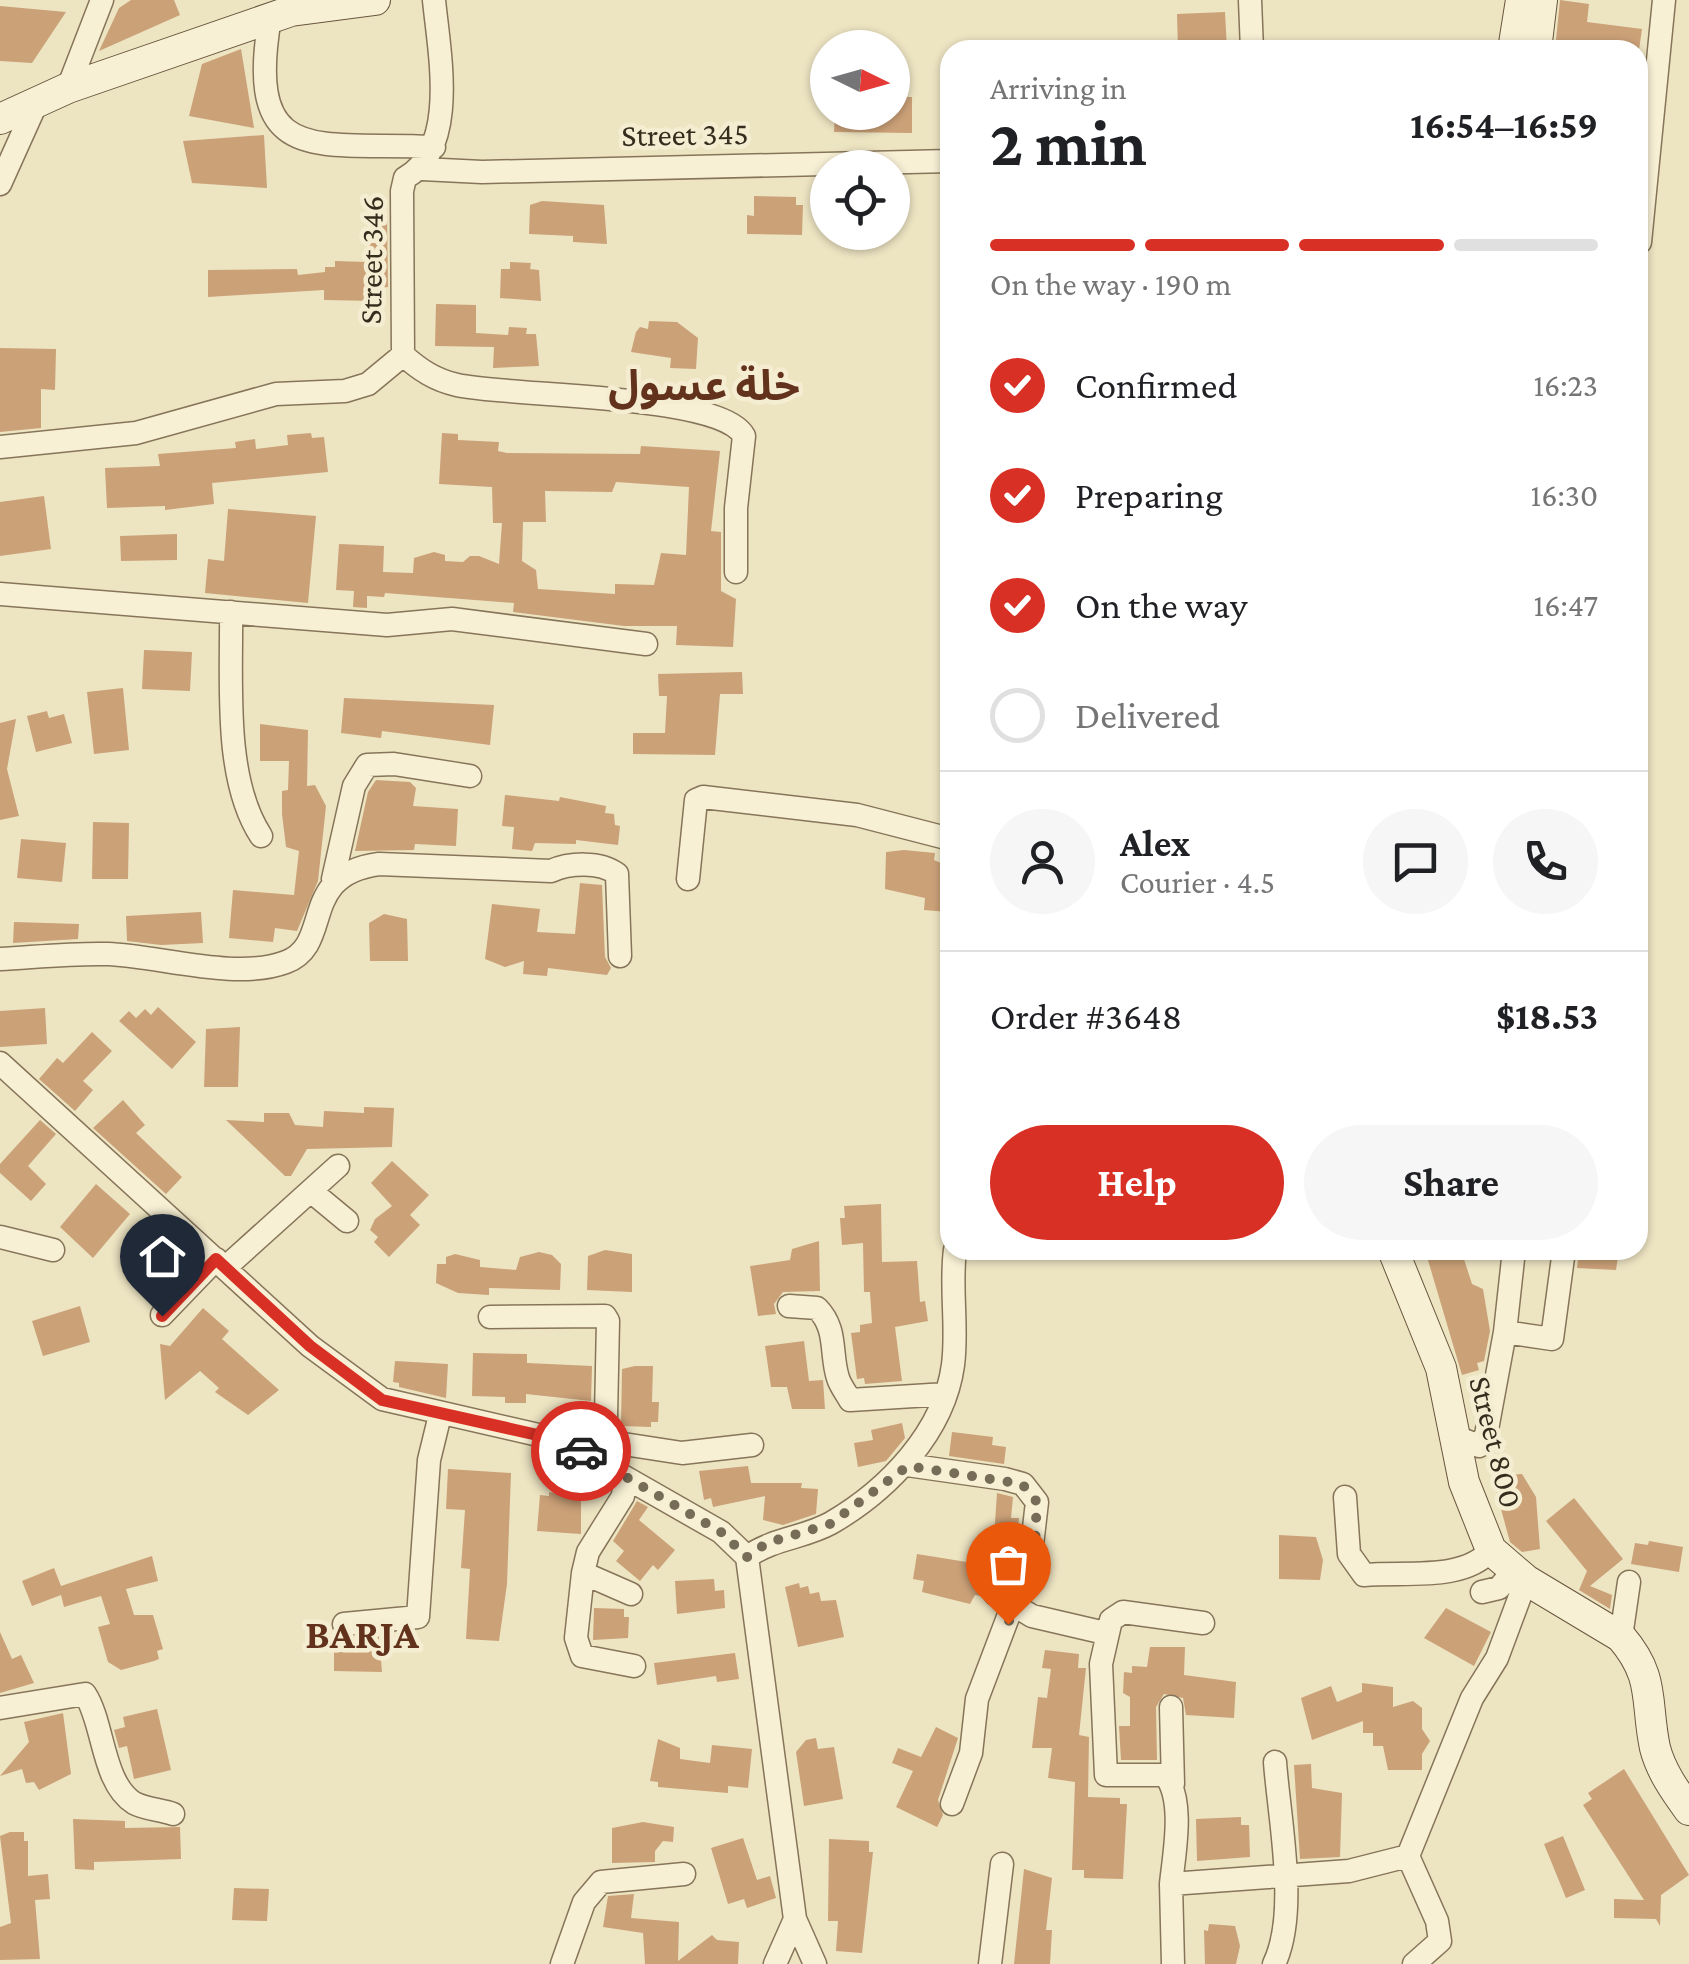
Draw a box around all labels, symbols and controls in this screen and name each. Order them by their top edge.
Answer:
north arrow [810,30,910,130]
map controls [810,30,910,250]
text: Arriving in [990,70,1127,106]
text: 16:54–16:59 [1410,104,1598,146]
text: 2 min [990,107,1147,179]
street label: Street 345 [621,115,749,153]
button: locate [810,150,910,250]
street label: Street 346 [352,195,390,325]
text: On the way · 190 m [990,266,1232,302]
icon: check [990,358,1045,413]
district label: خلة عسول [608,362,800,410]
text: Confirmed [1075,364,1238,406]
text: 16:23 [1533,367,1598,403]
icon: check [990,468,1045,523]
text: Preparing [1075,474,1223,516]
text: 16:30 [1531,477,1598,513]
icon: check [990,578,1045,633]
text: On the way [1075,584,1247,626]
text: 16:47 [1534,587,1598,623]
text: Delivered [1075,694,1220,736]
button: person [990,809,1095,914]
button: chat [1363,809,1468,914]
button: phone [1493,809,1598,914]
text: Alex [1120,822,1190,864]
text: Courier · 4.5 [1120,864,1275,900]
text: Order #3648 [990,995,1182,1037]
text: $18.53 [1496,995,1598,1037]
button: Help [990,1125,1284,1240]
button: Share [1304,1125,1598,1240]
pin [120,1214,205,1317]
icon: home [135,1229,190,1284]
street label: Street 800 [1462,1372,1530,1512]
courier [531,1401,631,1501]
icon: car [554,1424,609,1479]
pin [966,1522,1051,1625]
icon: bag [981,1537,1036,1592]
district label: BARJA [305,1610,420,1657]

